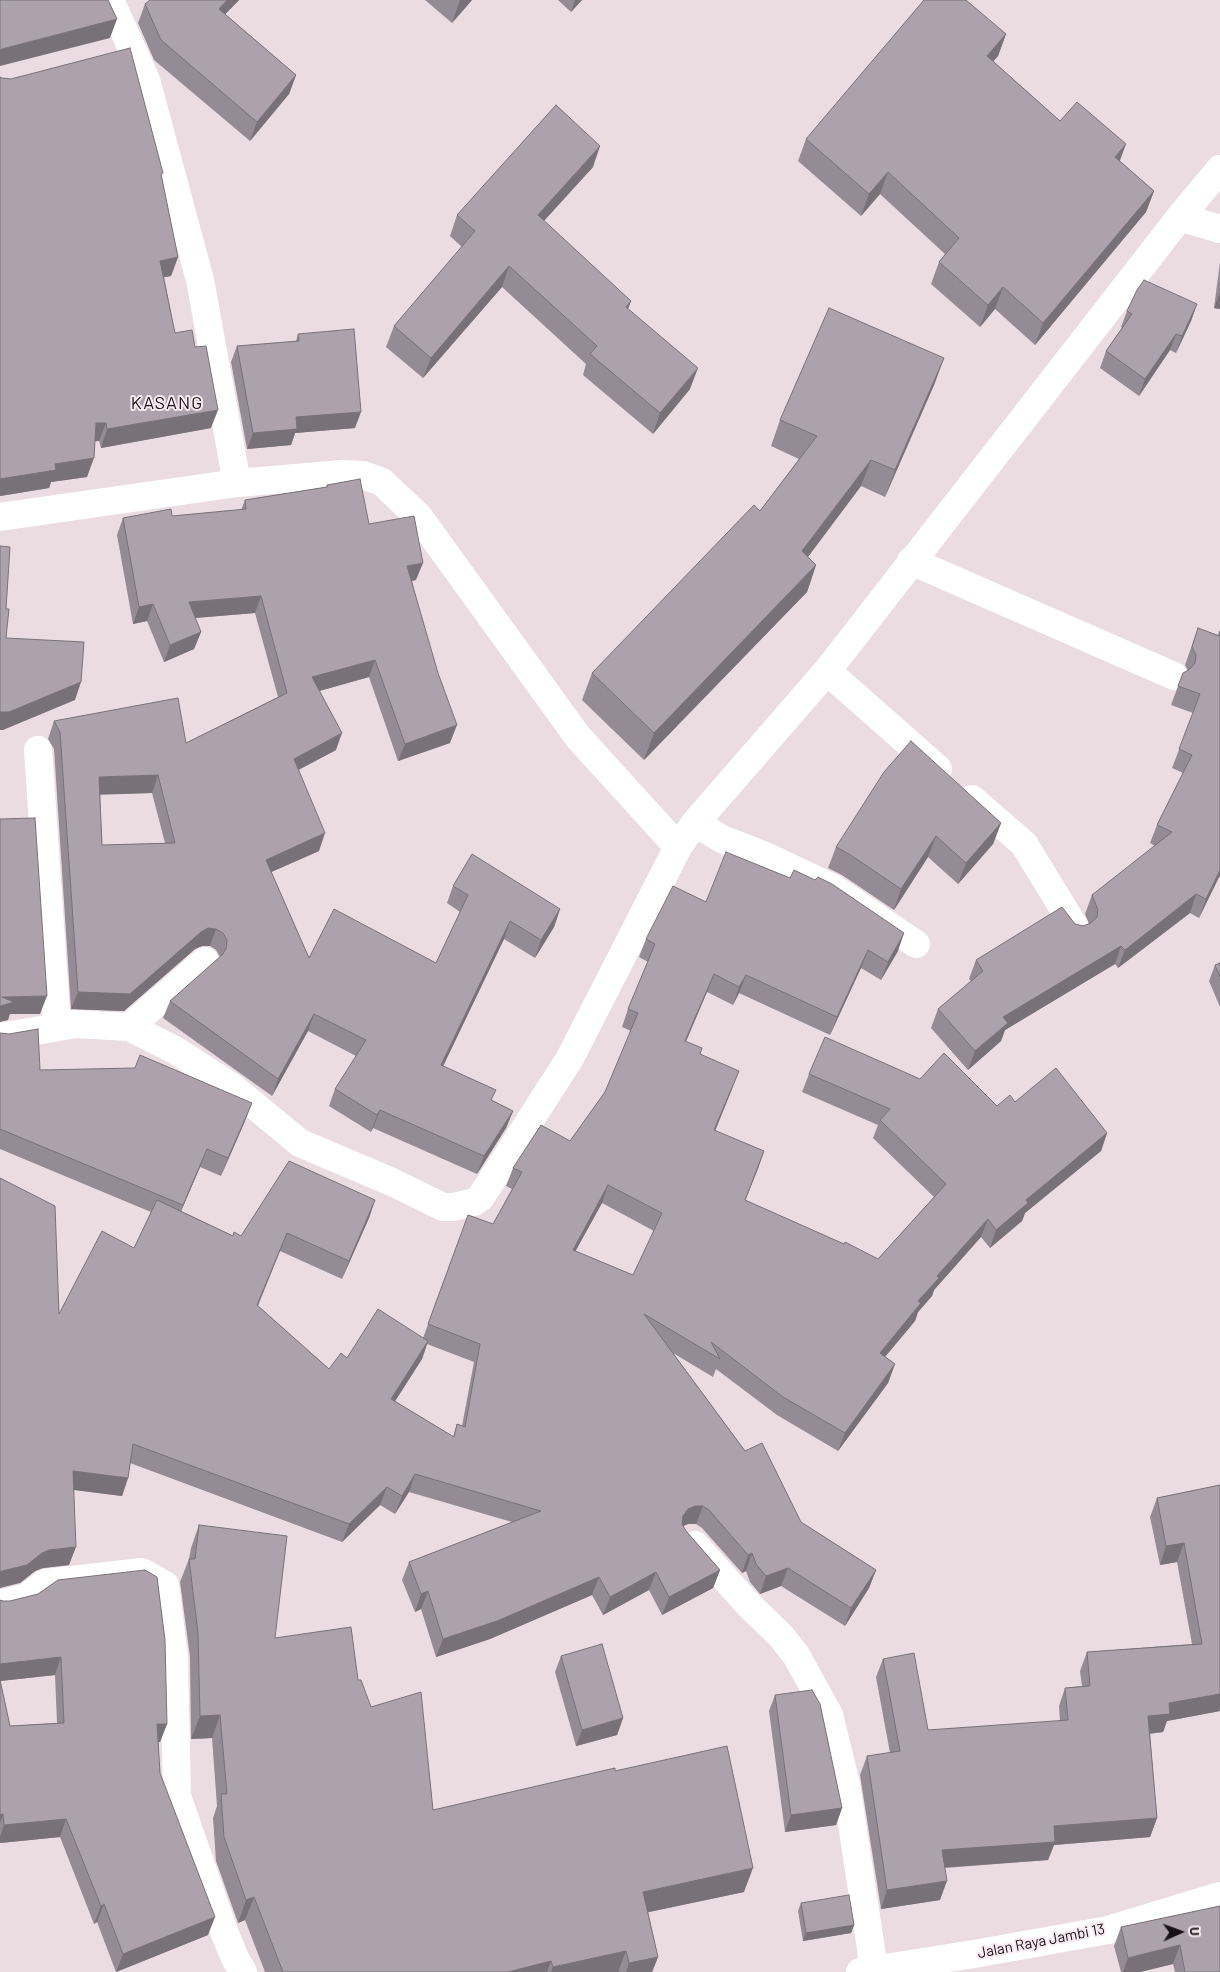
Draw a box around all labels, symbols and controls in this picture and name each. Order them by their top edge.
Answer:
district label: KASANG [130,392,204,414]
north arrow [1155,1907,1205,1957]
street label: Jalan Raya Jambi 13 [976,1920,1106,1962]
text: U [1187,1927,1204,1936]

